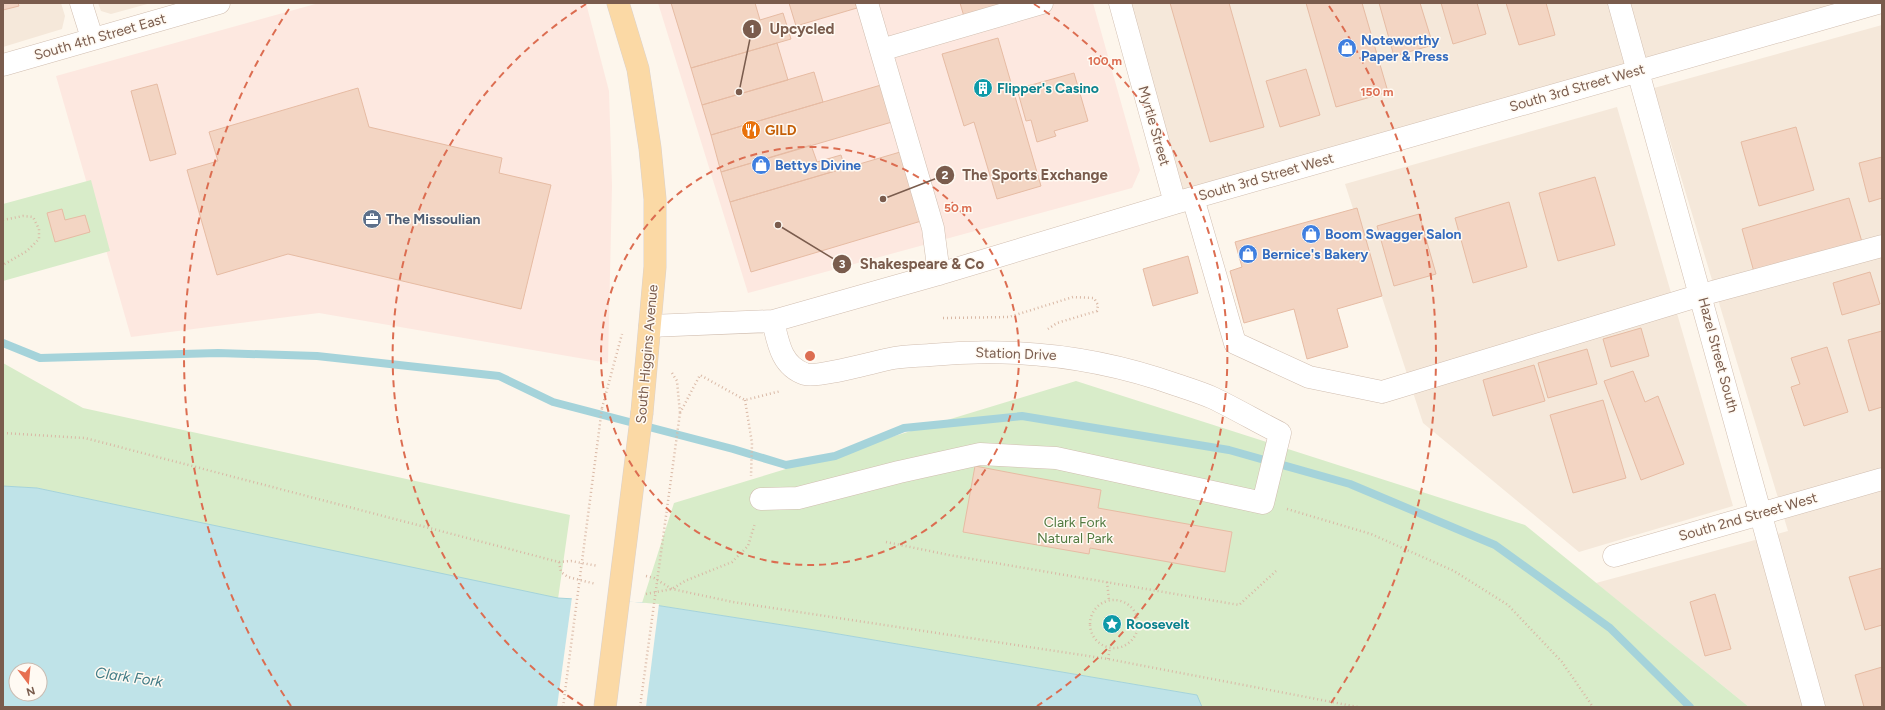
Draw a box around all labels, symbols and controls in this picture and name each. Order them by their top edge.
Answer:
street label: South 4th Street East [32,10,168,64]
callout: Upcycled [742,15,842,42]
text: Upcycled [770,20,835,38]
text: 1 [749,22,755,36]
place label: Noteworthy Paper & Press [1361,32,1449,65]
shop icon: Noteworthy Paper & Press [1336,37,1358,59]
text: 100 m [1088,54,1122,68]
street label: South 3rd Street West [1507,61,1647,115]
building icon: Flipper's Casino [972,77,994,99]
place label: Flipper's Casino [997,80,1099,97]
street label: Myrtle Street [1134,84,1174,168]
text: 150 m [1360,85,1394,99]
restaurant icon: GILD [740,119,762,141]
place label: GILD [765,122,797,139]
street label: South 3rd Street West [1196,150,1336,204]
shop icon: Bettys Divine [750,154,772,176]
place label: Bettys Divine [775,157,861,174]
callout: The Sports Exchange [935,161,1116,188]
text: The Sports Exchange [962,166,1108,184]
text: 2 [942,168,949,182]
text: 50 m [944,201,972,215]
office icon: The Missoulian [361,208,383,230]
place label: The Missoulian [386,211,481,228]
shop icon: Boom Swagger Salon [1300,223,1322,245]
place label: Boom Swagger Salon [1325,226,1462,243]
shop icon: Bernice's Bakery [1237,243,1259,265]
place label: Bernice's Bakery [1262,246,1369,263]
callout: Shakespeare & Co [832,250,992,277]
text: Shakespeare & Co [860,255,984,273]
text: 3 [839,257,846,271]
street label: South Higgins Avenue [632,283,662,424]
street label: Hazel Street South [1694,295,1742,415]
street label: Station Drive [975,344,1057,364]
centre of rings [803,349,817,363]
street label: South 2nd Street West [1677,489,1819,545]
park label: Clark Fork Natural Park [1037,514,1113,547]
place icon: Roosevelt [1101,613,1123,635]
place label: Roosevelt [1126,616,1190,633]
north arrow [8,662,48,702]
water label: Clark Fork [94,663,165,691]
text: N [25,684,37,699]

